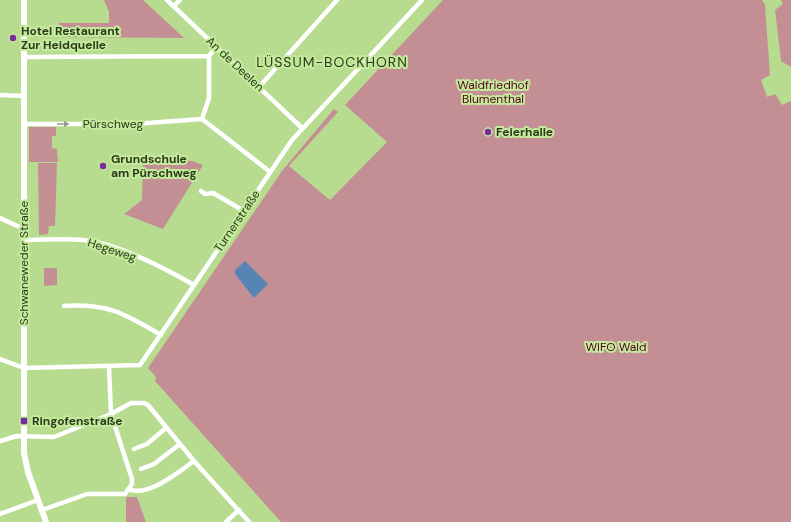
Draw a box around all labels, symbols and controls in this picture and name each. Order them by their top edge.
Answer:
place label: Hotel Restaurant Zur Heidquelle [21,23,120,53]
marker: Hotel Restaurant Zur Heidquelle [8,33,18,43]
street label: An de Deelen [203,33,268,95]
district label: LÜSSUM-BOCKHORN [256,53,408,71]
park label: Waldfriedhof Blumenthal [457,77,529,107]
street label: Pürschweg [83,116,144,132]
one-way arrow [57,121,70,127]
place label: Feierhalle [496,124,553,140]
marker: Feierhalle [483,127,493,137]
place label: Grundschule am Pürschweg [111,151,197,181]
marker: Grundschule am Pürschweg [98,161,108,171]
street label: Turnerstraße [210,187,264,255]
street label: Schwaneweder Straße [16,201,32,325]
street label: Hegeweg [86,235,139,265]
park label: WIFO Wald [585,339,647,355]
place label: Ringofenstraße [32,413,122,429]
marker: Ringofenstraße [19,416,29,426]

